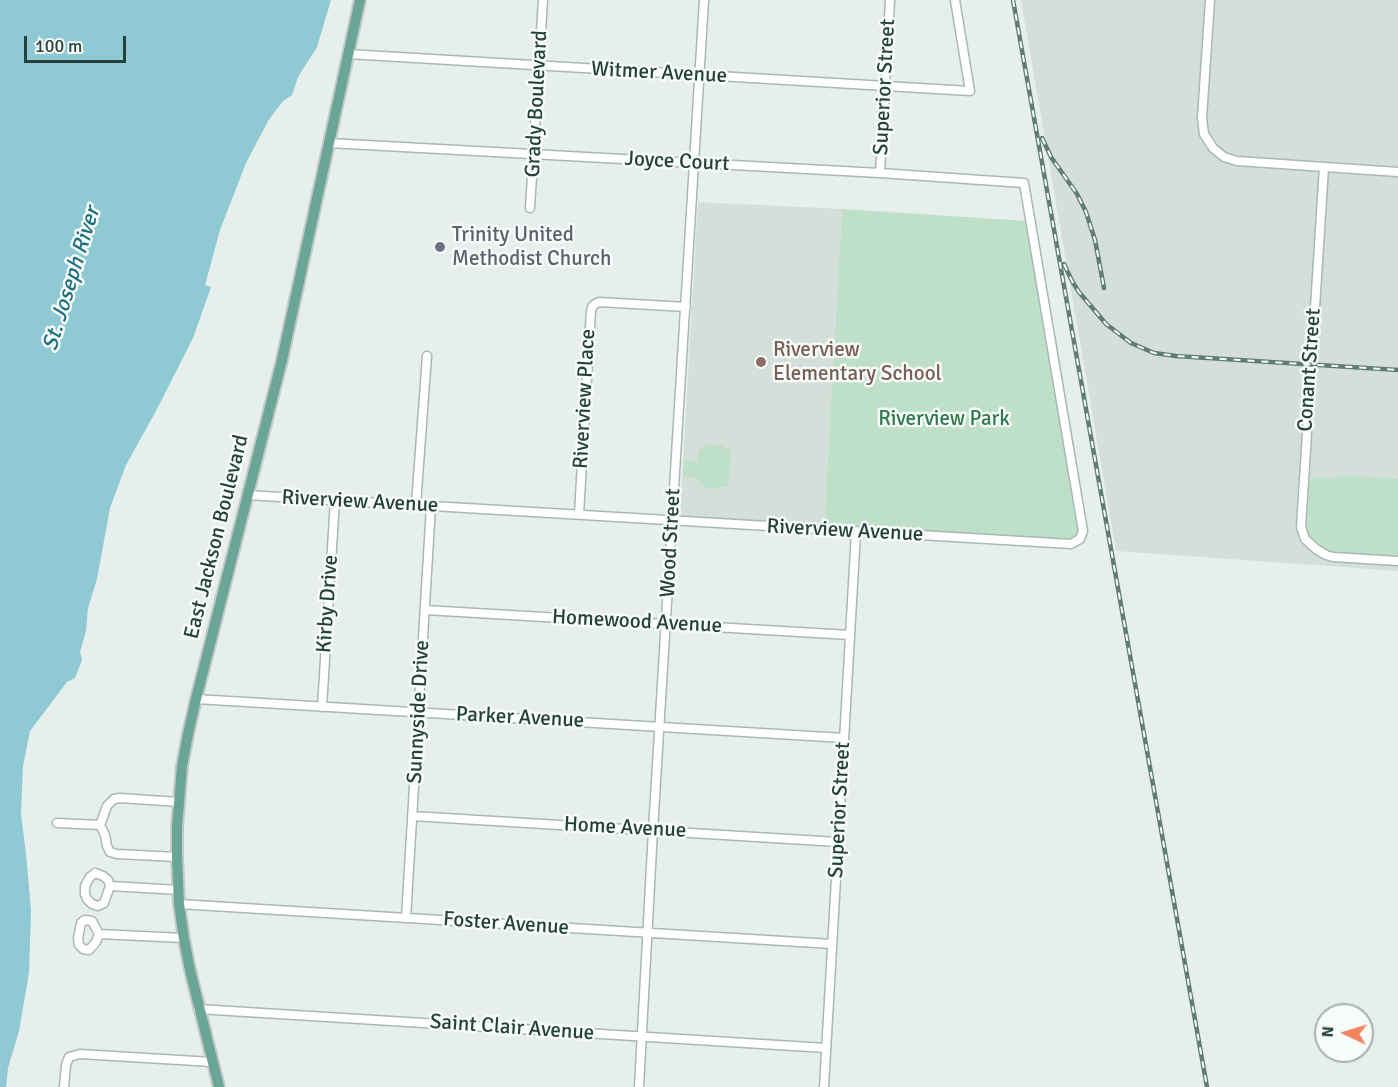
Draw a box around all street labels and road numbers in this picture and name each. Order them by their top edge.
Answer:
street label: Superior Street [869,18,901,156]
street label: Grady Boulevard [521,30,553,178]
street label: Witmer Avenue [590,57,728,89]
street label: Joyce Court [624,147,730,177]
street label: Conant Street [1293,307,1327,433]
street label: Riverview Place [569,328,601,470]
street label: East Jackson Boulevard [179,432,255,642]
street label: Riverview Avenue [281,485,439,519]
street label: Wood Street [656,488,686,598]
street label: Riverview Avenue [766,514,924,548]
street label: Kirby Drive [312,554,344,654]
street label: Homewood Avenue [551,605,723,639]
street label: Sunnyside Drive [403,640,435,784]
street label: Parker Avenue [455,702,585,734]
street label: Superior Street [824,741,856,879]
street label: Home Avenue [563,812,687,844]
street label: Foster Avenue [442,907,570,941]
street label: Saint Clair Avenue [429,1010,595,1046]

